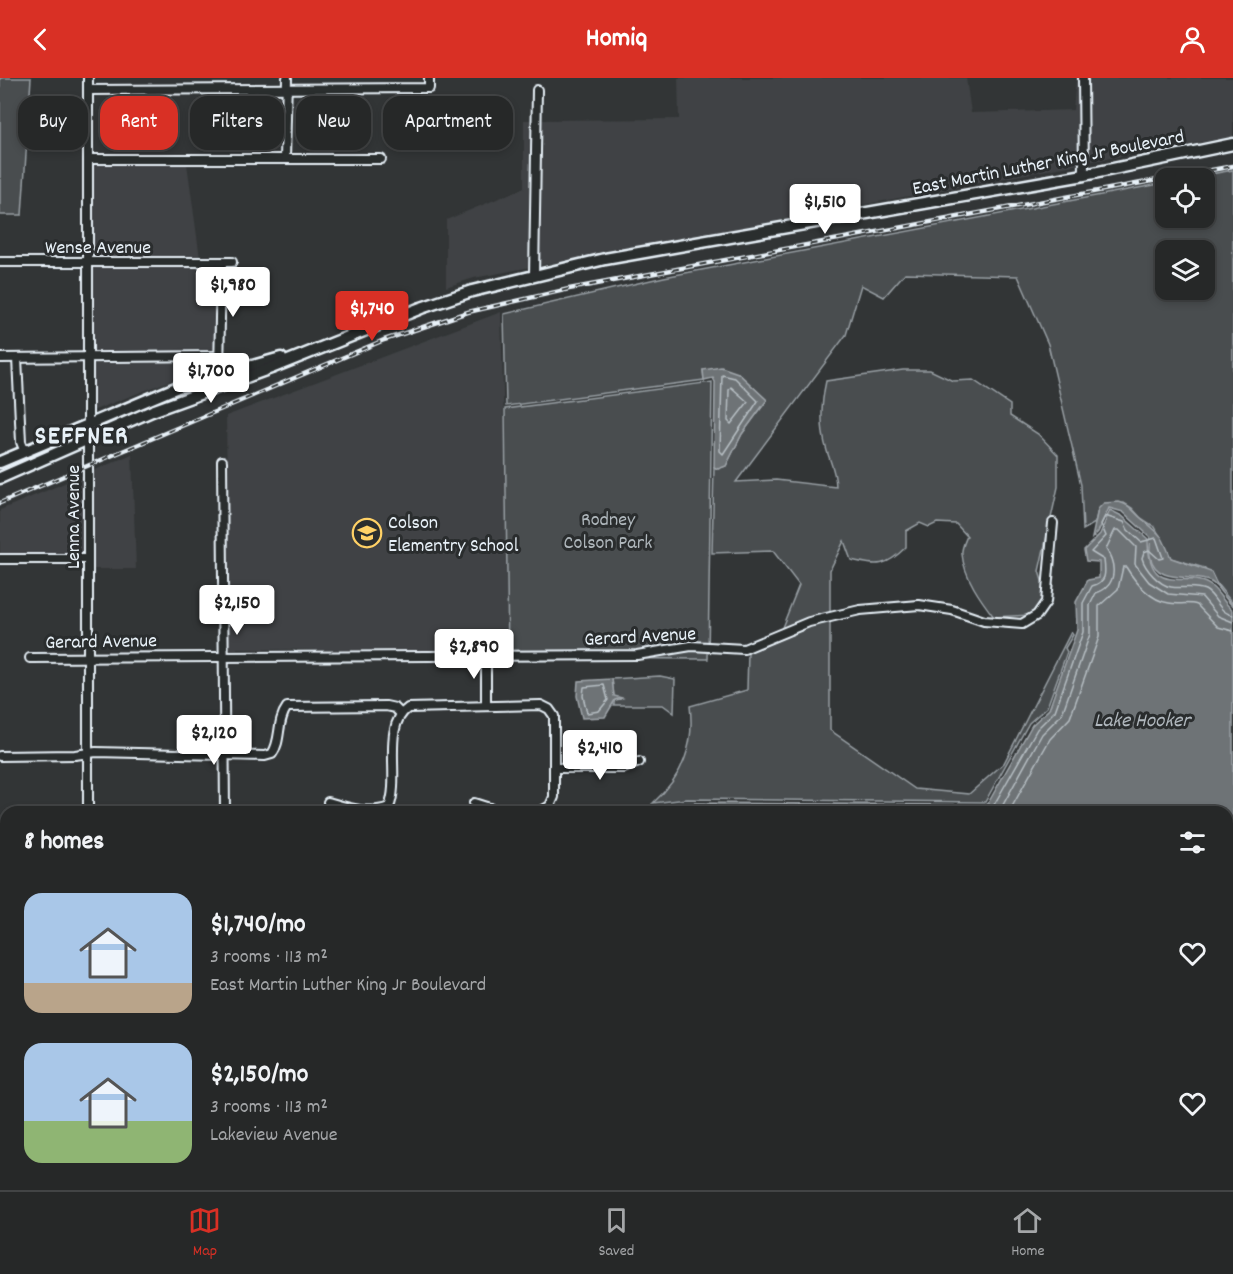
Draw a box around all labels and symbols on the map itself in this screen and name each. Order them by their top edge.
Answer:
street label: East Martin Luther King Jr Boulevard [910,124,1187,204]
pin: $1,510 [776,184,874,235]
street label: Wense Avenue [45,235,151,263]
pin: $1,980 [184,267,282,318]
pin: $1,740 [323,291,421,342]
pin: $1,700 [162,353,260,404]
district label: SEFFNER [35,419,129,456]
street label: Lenna Avenue [61,465,89,569]
park label: Rodney Colson Park [564,507,652,558]
place label: Colson Elementry School [388,510,519,561]
school or university icon: Colson Elementry School [351,517,383,549]
pin: $2,150 [188,585,286,636]
street label: Gerard Avenue [584,621,697,655]
street label: Gerard Avenue [45,628,157,658]
pin: $2,890 [425,629,523,680]
water label: Lake Hooker [1094,707,1192,737]
pin: $2,120 [165,715,263,766]
pin: $2,410 [551,730,649,781]

